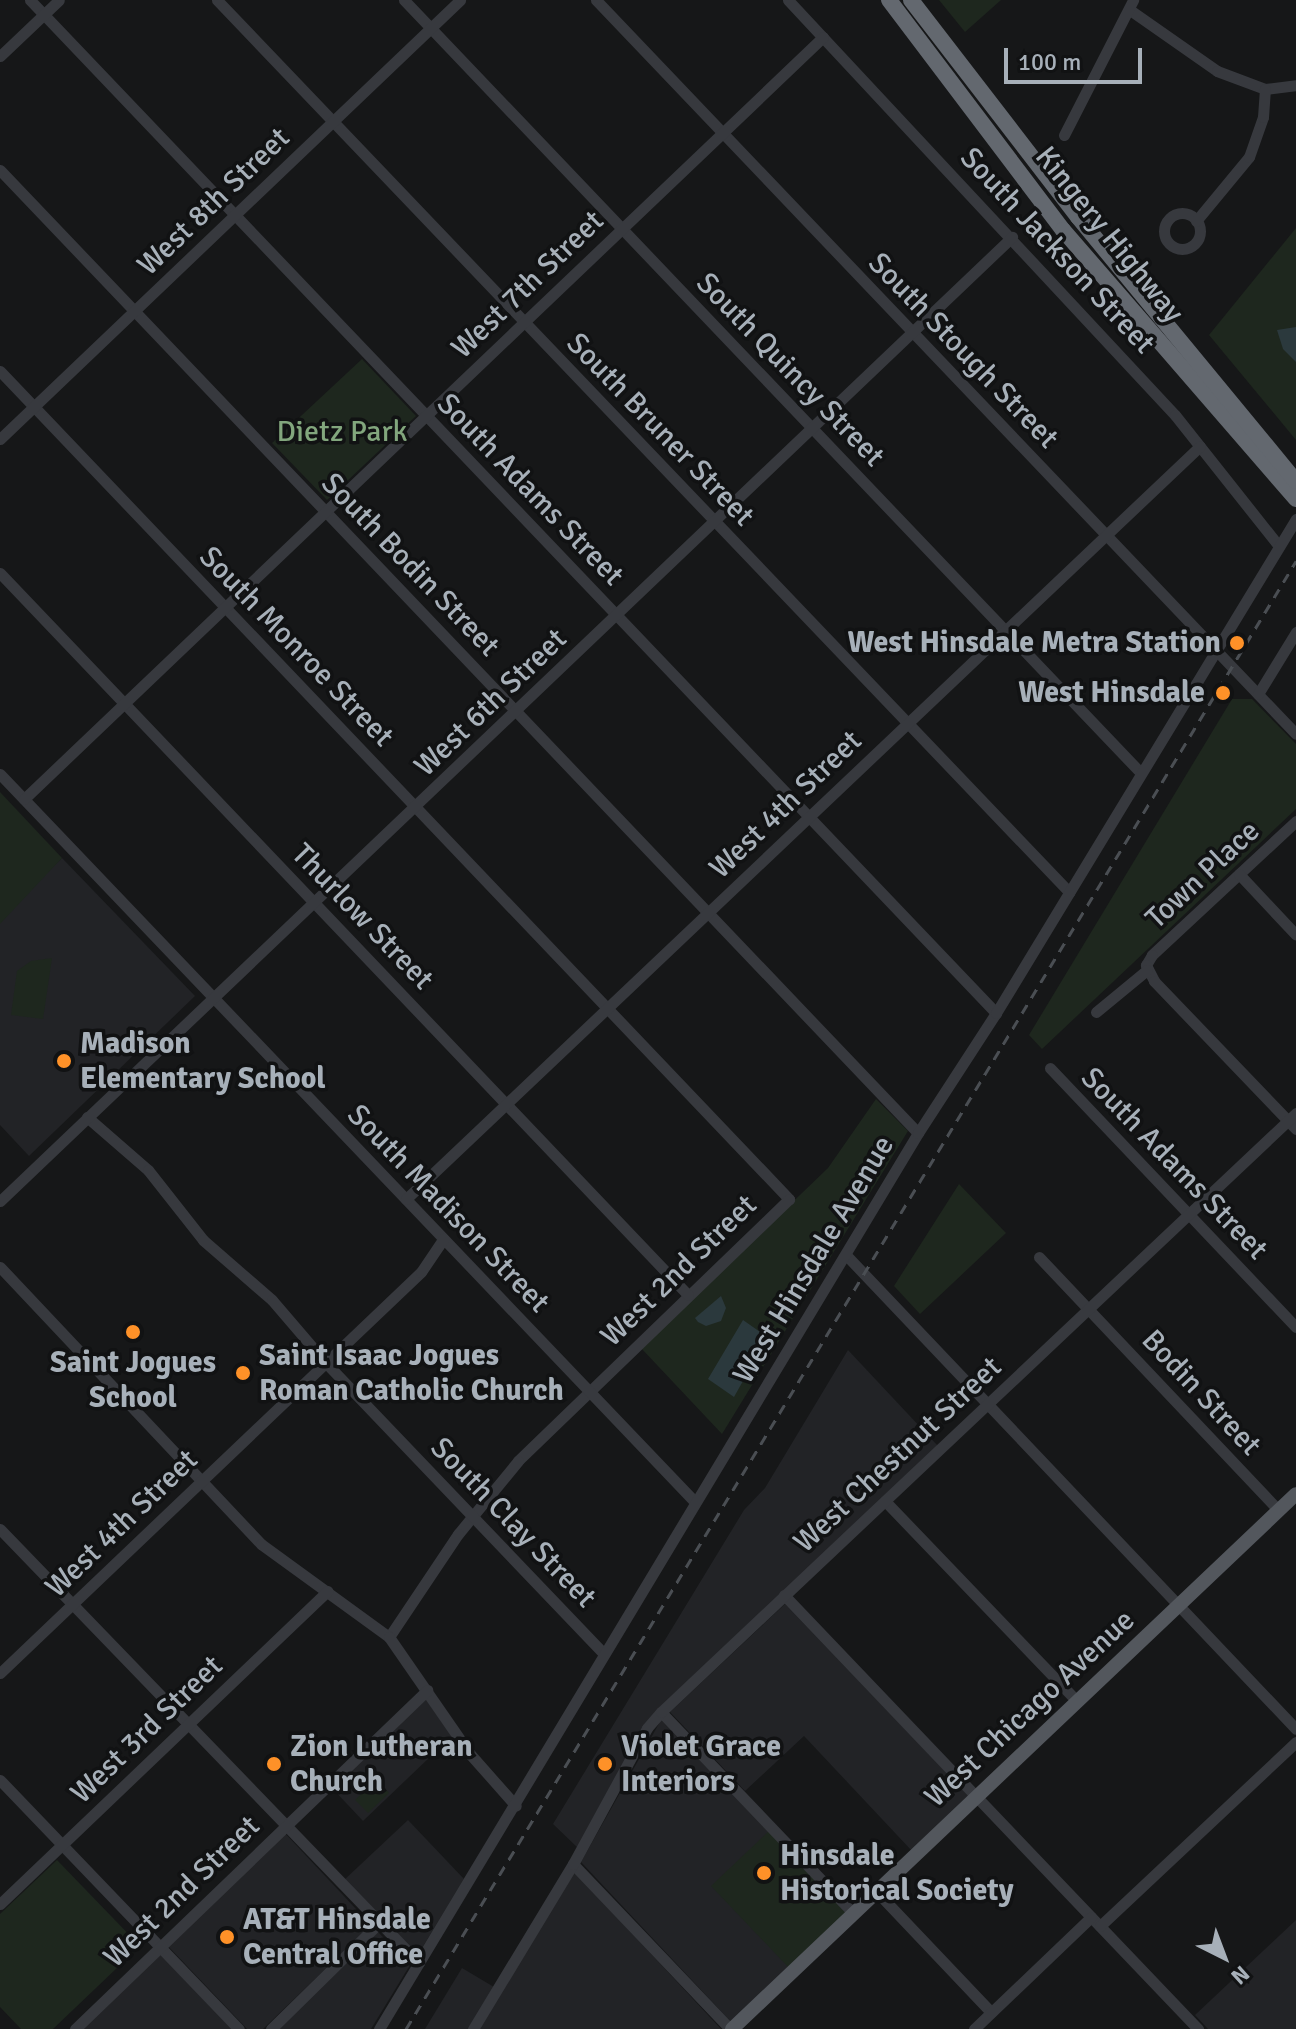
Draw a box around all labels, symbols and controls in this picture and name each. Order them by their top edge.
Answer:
scale bar [1008,32,1146,82]
text: 100 m [1018,47,1081,77]
street label: West 8th Street [131,121,297,283]
street label: South Jackson Street [952,140,1162,362]
street label: Kingery Highway [1027,140,1191,330]
street label: West 7th Street [445,204,611,366]
street label: South Stough Street [860,246,1066,456]
street label: South Quincy Street [688,266,892,474]
street label: South Bruner Street [559,326,761,534]
street label: South Adams Street [429,386,631,594]
park label: Dietz Park [276,414,408,450]
street label: South Bodin Street [313,466,507,664]
street label: South Monroe Street [191,539,401,755]
street label: West 6th Street [408,622,574,784]
place label: West Hinsdale Metra Station [848,625,1221,661]
marker: West Hinsdale Metra Station [1228,634,1246,652]
place label: West Hinsdale [1018,675,1205,711]
marker: West Hinsdale [1212,682,1234,704]
street label: West 4th Street [703,724,869,886]
street label: Town Place [1139,813,1267,937]
street label: Thurlow Street [283,837,441,997]
place label: Madison Elementary School [80,1026,326,1096]
marker: Madison Elementary School [55,1052,73,1070]
street label: South Adams Street [1073,1060,1275,1268]
street label: South Madison Street [339,1098,557,1320]
street label: West Hinsdale Avenue [726,1130,902,1390]
street label: West 2nd Street [594,1188,764,1354]
marker: Saint Jogues School [124,1323,142,1341]
street label: Bodin Street [1134,1323,1268,1463]
place label: Saint Isaac Jogues Roman Catholic Church [259,1338,564,1408]
place label: Saint Jogues School [50,1345,216,1416]
street label: West Chestnut Street [787,1350,1009,1560]
marker: Saint Isaac Jogues Roman Catholic Church [234,1364,252,1382]
street label: South Clay Street [423,1430,603,1616]
street label: West 4th Street [39,1443,205,1605]
street label: West Chicago Avenue [918,1603,1142,1815]
street label: West 3rd Street [64,1649,230,1811]
place label: Zion Lutheran Church [290,1729,473,1800]
place label: Violet Grace Interiors [621,1729,781,1800]
marker: Zion Lutheran Church [265,1755,283,1773]
marker: Violet Grace Interiors [596,1755,614,1773]
street label: West 2nd Street [97,1809,267,1975]
place label: Hinsdale Historical Society [780,1838,1014,1908]
marker: Hinsdale Historical Society [755,1864,773,1882]
place label: AT&T Hinsdale Central Office [243,1902,431,1972]
north arrow [1184,1917,1264,1997]
marker: AT&T Hinsdale Central Office [218,1928,236,1946]
text: N [1226,1960,1255,1990]

